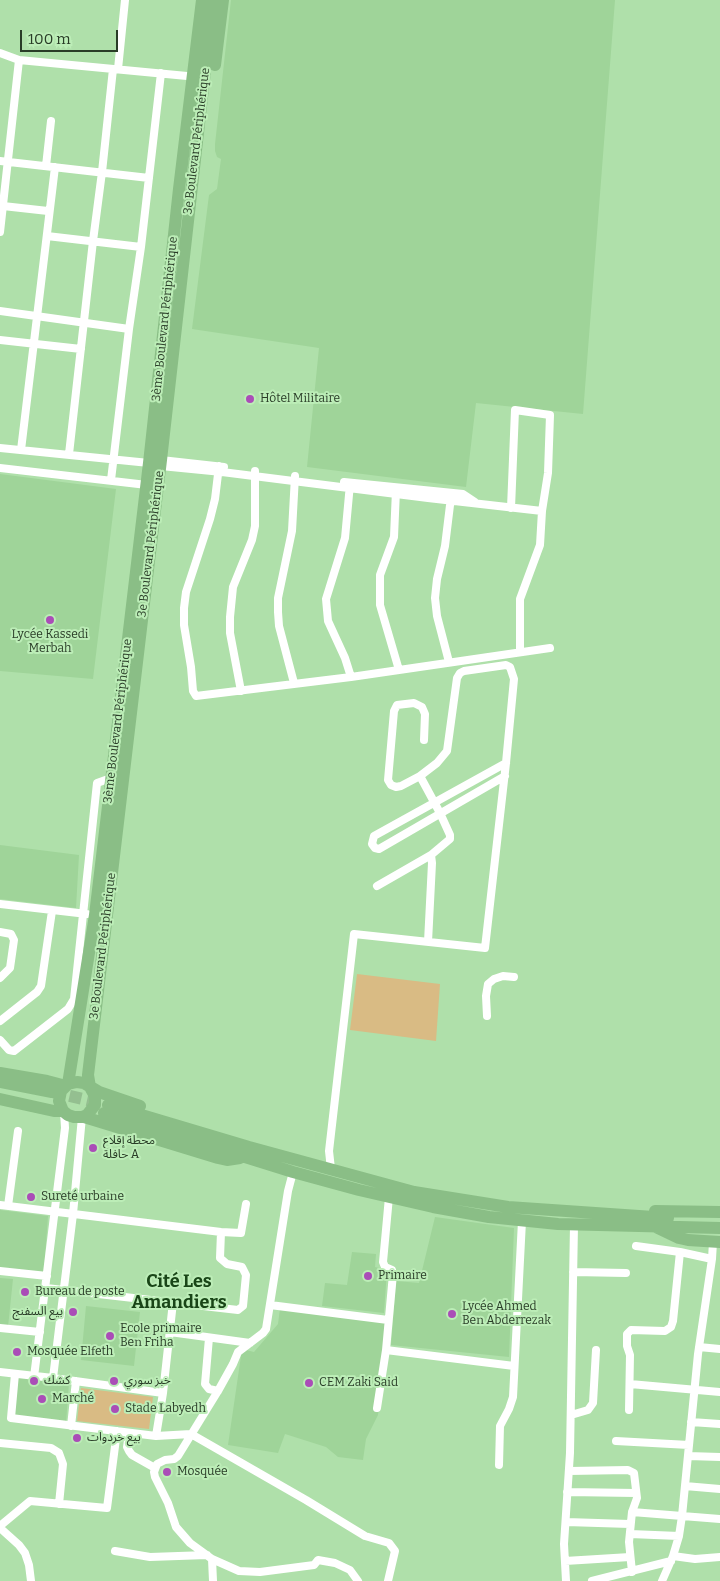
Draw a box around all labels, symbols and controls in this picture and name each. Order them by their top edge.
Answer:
scale bar [22,20,120,52]
text: 100 m [28,30,71,48]
street label: 3e Boulevard Périphérique [181,67,213,215]
street label: 3ème Boulevard Périphérique [149,236,181,402]
place label: Hôtel Militaire [260,392,340,406]
marker: Hôtel Militaire [244,393,256,405]
street label: 3e Boulevard Périphérique [135,470,167,618]
marker: Lycée Kassedi Merbah [44,614,56,626]
place label: Lycée Kassedi Merbah [12,628,88,656]
street label: 3ème Boulevard Périphérique [101,638,135,804]
street label: 3e Boulevard Périphérique [87,872,119,1020]
place label: محطة إقلاع حافلة A [103,1134,155,1162]
marker: محطة إقلاع حافلة A [87,1142,99,1154]
place label: Sureté urbaine [41,1190,124,1204]
marker: Sureté urbaine [25,1191,37,1203]
place label: Primaire [378,1269,427,1283]
marker: Primaire [362,1270,374,1282]
district label: Cité Les Amandiers [131,1271,227,1314]
place label: Bureau de poste [35,1285,125,1299]
marker: Bureau de poste [19,1286,31,1298]
place label: Lycée Ahmed Ben Abderrezak [462,1300,551,1328]
place label: بيع السفنج [13,1305,63,1319]
marker: بيع السفنج [67,1306,79,1318]
marker: Lycée Ahmed Ben Abderrezak [446,1308,458,1320]
place label: Ecole primaire Ben Friha [120,1322,202,1350]
marker: Ecole primaire Ben Friha [104,1330,116,1342]
place label: Mosquée Elfeth [27,1345,113,1359]
marker: Mosquée Elfeth [11,1346,23,1358]
place label: كشك [44,1374,70,1388]
place label: خبز سوري [124,1374,171,1388]
marker: كشك [28,1375,40,1387]
marker: خبز سوري [108,1375,120,1387]
place label: CEM Zaki Said [319,1376,398,1390]
marker: CEM Zaki Said [303,1377,315,1389]
place label: Marché [52,1392,94,1406]
marker: Marché [36,1393,48,1405]
place label: Stade Labyedh [125,1402,206,1416]
marker: Stade Labyedh [109,1403,121,1415]
place label: بيع خردوات [87,1431,141,1445]
marker: بيع خردوات [71,1432,83,1444]
place label: Mosquée [177,1465,228,1479]
marker: Mosquée [161,1466,173,1478]

